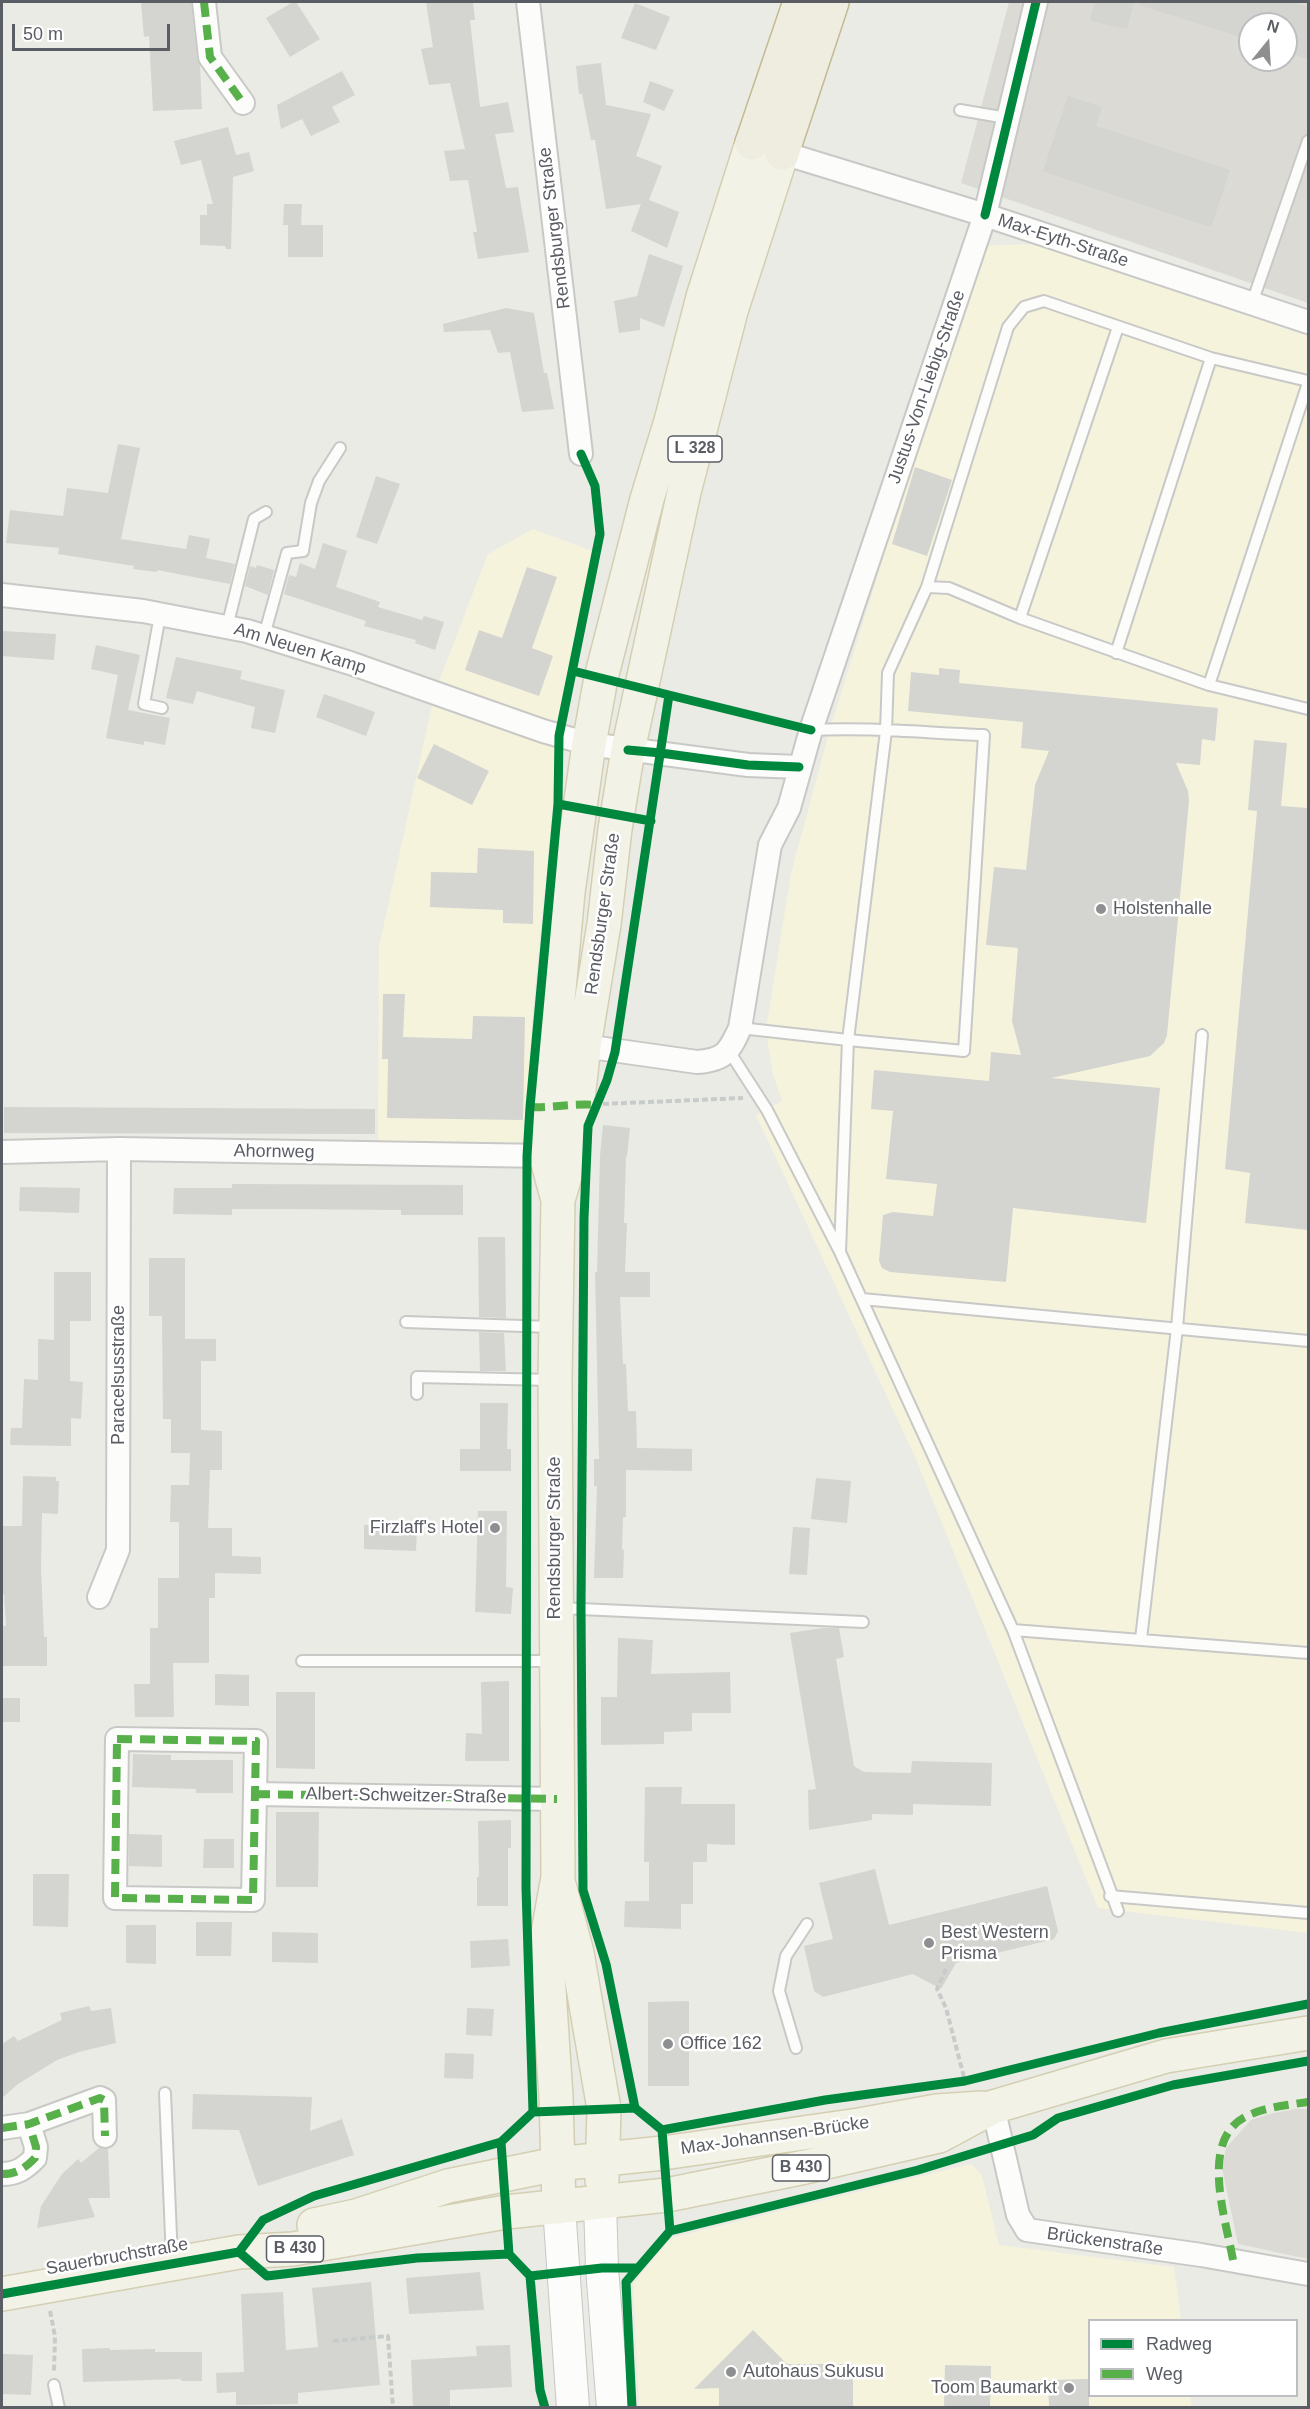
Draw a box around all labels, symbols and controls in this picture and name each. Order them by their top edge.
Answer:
scale bar [15,12,172,50]
north arrow [1238,12,1298,72]
text: N [1265,16,1281,36]
text: 50 m [23,24,63,44]
street label: Rendsburger Straße [534,146,576,310]
street label: Max-Eyth-Straße [995,210,1131,272]
street label: Justus-Von-Liebig-Straße [884,287,970,487]
road number: L 328 [668,436,722,462]
street label: Am Neuen Kamp [231,619,369,679]
street label: Rendsburger Straße [581,832,625,996]
place label: Holstenhalle [1113,898,1212,920]
marker: Holstenhalle [1094,902,1108,916]
street label: Ahornweg [233,1140,315,1164]
street label: Paracelsusstraße [108,1305,130,1445]
street label: Rendsburger Straße [544,1456,566,1620]
place label: Firzlaff's Hotel [370,1517,483,1539]
marker: Firzlaff's Hotel [488,1521,502,1535]
street label: Albert-Schweitzer-Straße [305,1783,507,1809]
place label: Best Western Prisma [941,1922,1049,1964]
marker: Best Western Prisma [922,1936,936,1950]
place label: Office 162 [680,2033,762,2055]
marker: Office 162 [661,2037,675,2051]
street label: Max-Johannsen-Brücke [679,2112,871,2160]
road number: B 430 [772,2155,830,2181]
street label: Brückenstraße [1046,2223,1164,2261]
street label: Sauerbruchstraße [44,2234,190,2280]
road number: B 430 [266,2236,324,2262]
legend [1088,2319,1298,2397]
text: Radweg [1146,2334,1212,2354]
place label: Autohaus Sukusu [743,2361,884,2383]
text: Weg [1146,2364,1183,2384]
marker: Autohaus Sukusu [724,2365,738,2379]
place label: Toom Baumarkt [931,2377,1057,2399]
marker: Toom Baumarkt [1062,2381,1076,2395]

